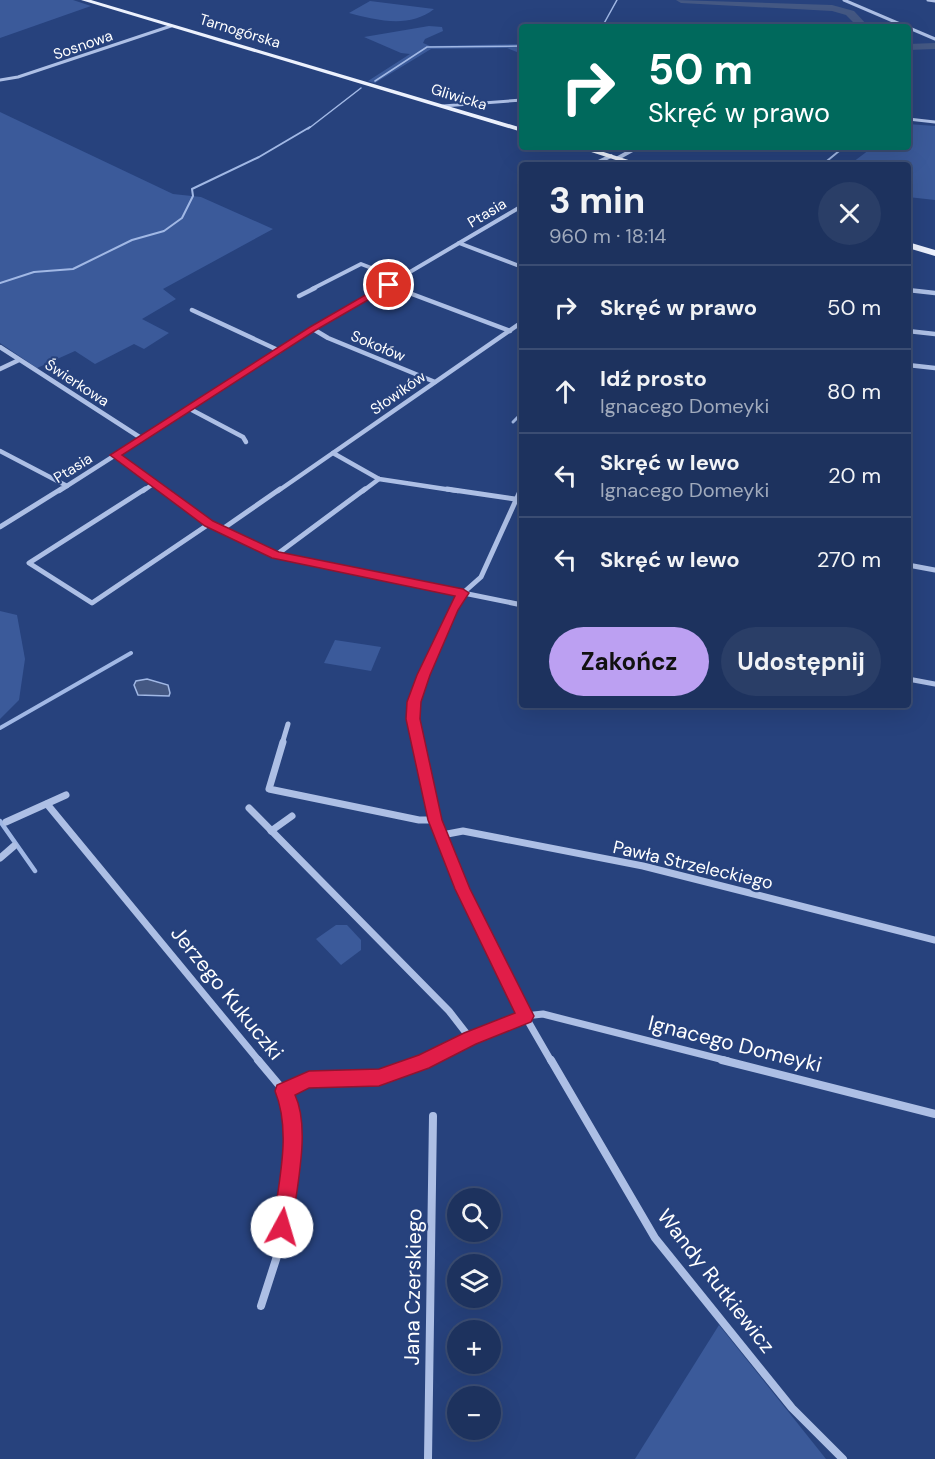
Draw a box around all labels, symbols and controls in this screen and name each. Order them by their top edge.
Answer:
street label: Tarnogórska [197,9,283,53]
street label: Sosnowa [51,26,115,64]
text: 50 m [648,42,753,97]
icon: right [549,48,627,126]
street label: Gliwicka [429,79,489,115]
text: Skręć w prawo [648,95,830,130]
text: 3 min [549,177,645,224]
button: close [818,182,881,245]
street label: Ptasia [464,194,510,232]
text: 960 m · 18:14 [549,223,666,249]
pin [363,259,414,310]
icon: arrive [372,268,405,301]
icon: right [549,291,582,324]
text: Skręć w prawo [600,293,757,322]
text: 50 m [827,293,881,322]
street label: Sokołów [348,326,409,367]
street label: Świerkowa [41,355,113,411]
text: Idź prosto [600,364,707,393]
street label: Słowików [366,366,430,419]
icon: ahead [549,375,582,408]
text: 80 m [827,377,881,406]
text: Ignacego Domeyki [600,393,769,419]
street label: Ptasia [50,448,96,488]
text: Skręć w lewo [600,448,740,477]
icon: left [549,459,582,492]
text: 20 m [828,461,881,490]
text: Ignacego Domeyki [600,477,769,503]
icon: left [549,543,582,576]
text: Skręć w lewo [600,545,740,574]
text: 270 m [817,545,881,574]
button: Zakończ [549,627,709,696]
button: Udostępnij [721,627,881,696]
street label: Pawła Strzeleckiego [611,835,775,895]
street label: Jerzego Kukuczki [164,920,290,1066]
street label: Ignacego Domeyki [645,1009,825,1079]
map controls [447,1188,501,1440]
button: search [447,1188,501,1242]
position arrow [250,1195,314,1259]
street label: Wandy Rutkiewicz [651,1203,781,1359]
street label: Jana Czerskiego [398,1208,428,1366]
button: layers [447,1254,501,1308]
button: + [447,1320,501,1374]
button: − [447,1386,501,1440]

